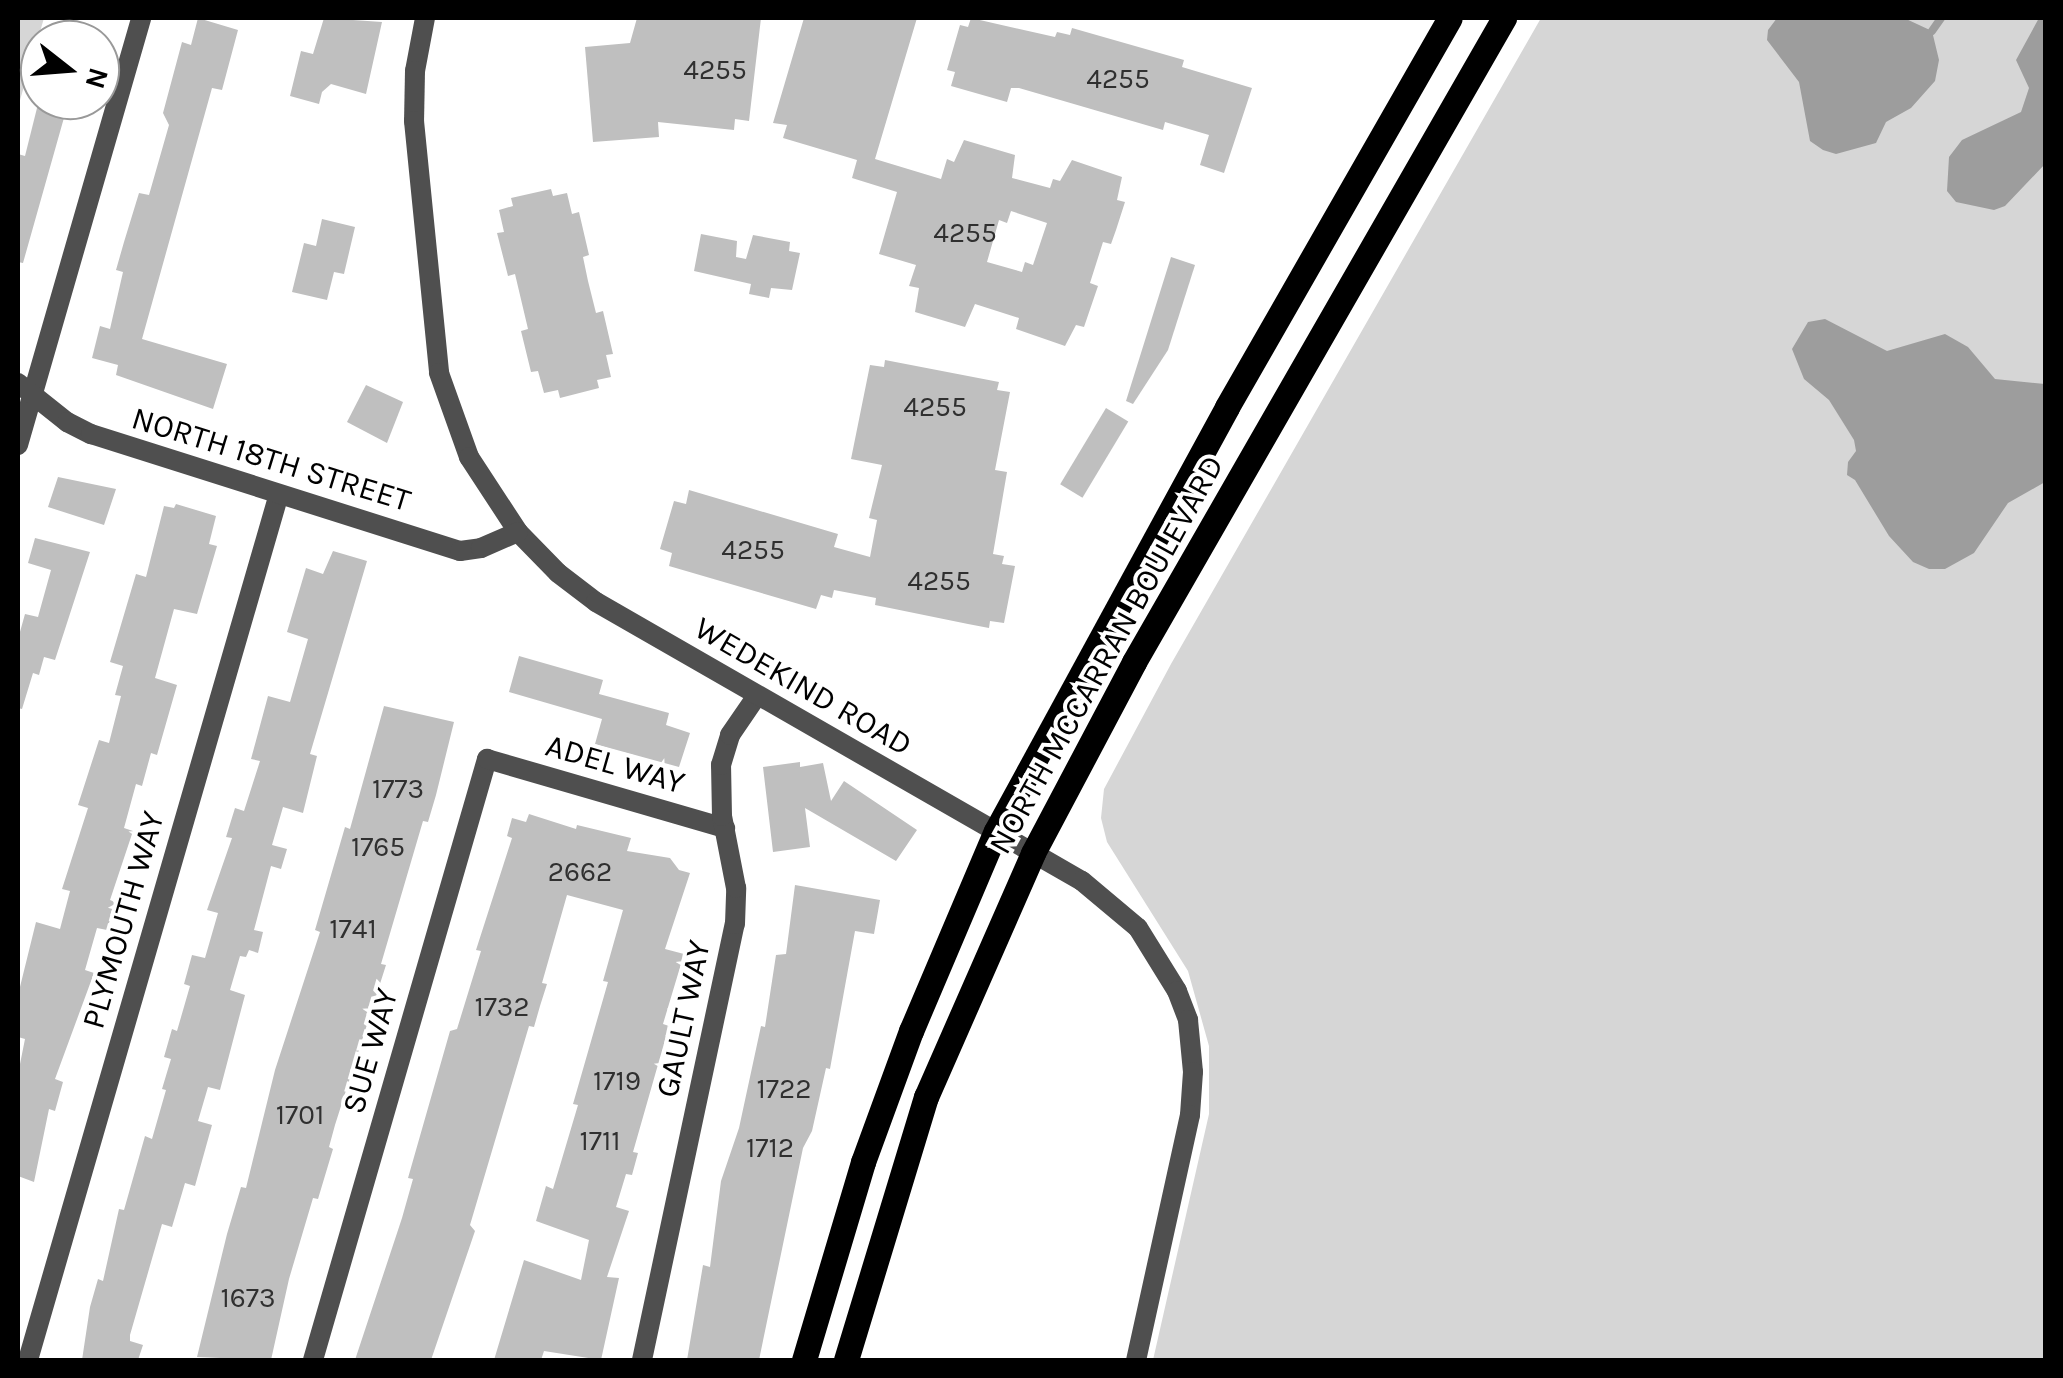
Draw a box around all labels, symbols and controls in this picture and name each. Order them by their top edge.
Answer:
north arrow [20,20,120,120]
house number: 4255 [683,53,747,87]
house number: 4255 [1086,62,1150,96]
text: N [79,64,116,93]
house number: 4255 [933,216,997,250]
house number: 4255 [903,390,967,424]
street label: NORTH 18TH STREET [127,399,415,521]
street label: NORTH MCCARRAN BOULEVARD [981,449,1233,861]
house number: 4255 [721,533,785,567]
house number: 4255 [907,564,971,598]
street label: WEDEKIND ROAD [688,609,918,765]
street label: ADEL WAY [541,727,689,803]
house number: 1773 [372,772,424,806]
street label: PLYMOUTH WAY [75,807,173,1033]
house number: 1765 [351,830,405,864]
house number: 2662 [548,855,612,889]
house number: 1741 [329,912,377,946]
street label: GAULT WAY [649,937,719,1101]
street label: SUE WAY [335,984,407,1118]
house number: 1732 [474,990,530,1024]
house number: 1719 [593,1064,641,1098]
house number: 1722 [757,1072,811,1106]
house number: 1701 [276,1098,324,1132]
house number: 1711 [580,1124,620,1158]
house number: 1712 [746,1131,794,1165]
house number: 1673 [221,1281,275,1315]

